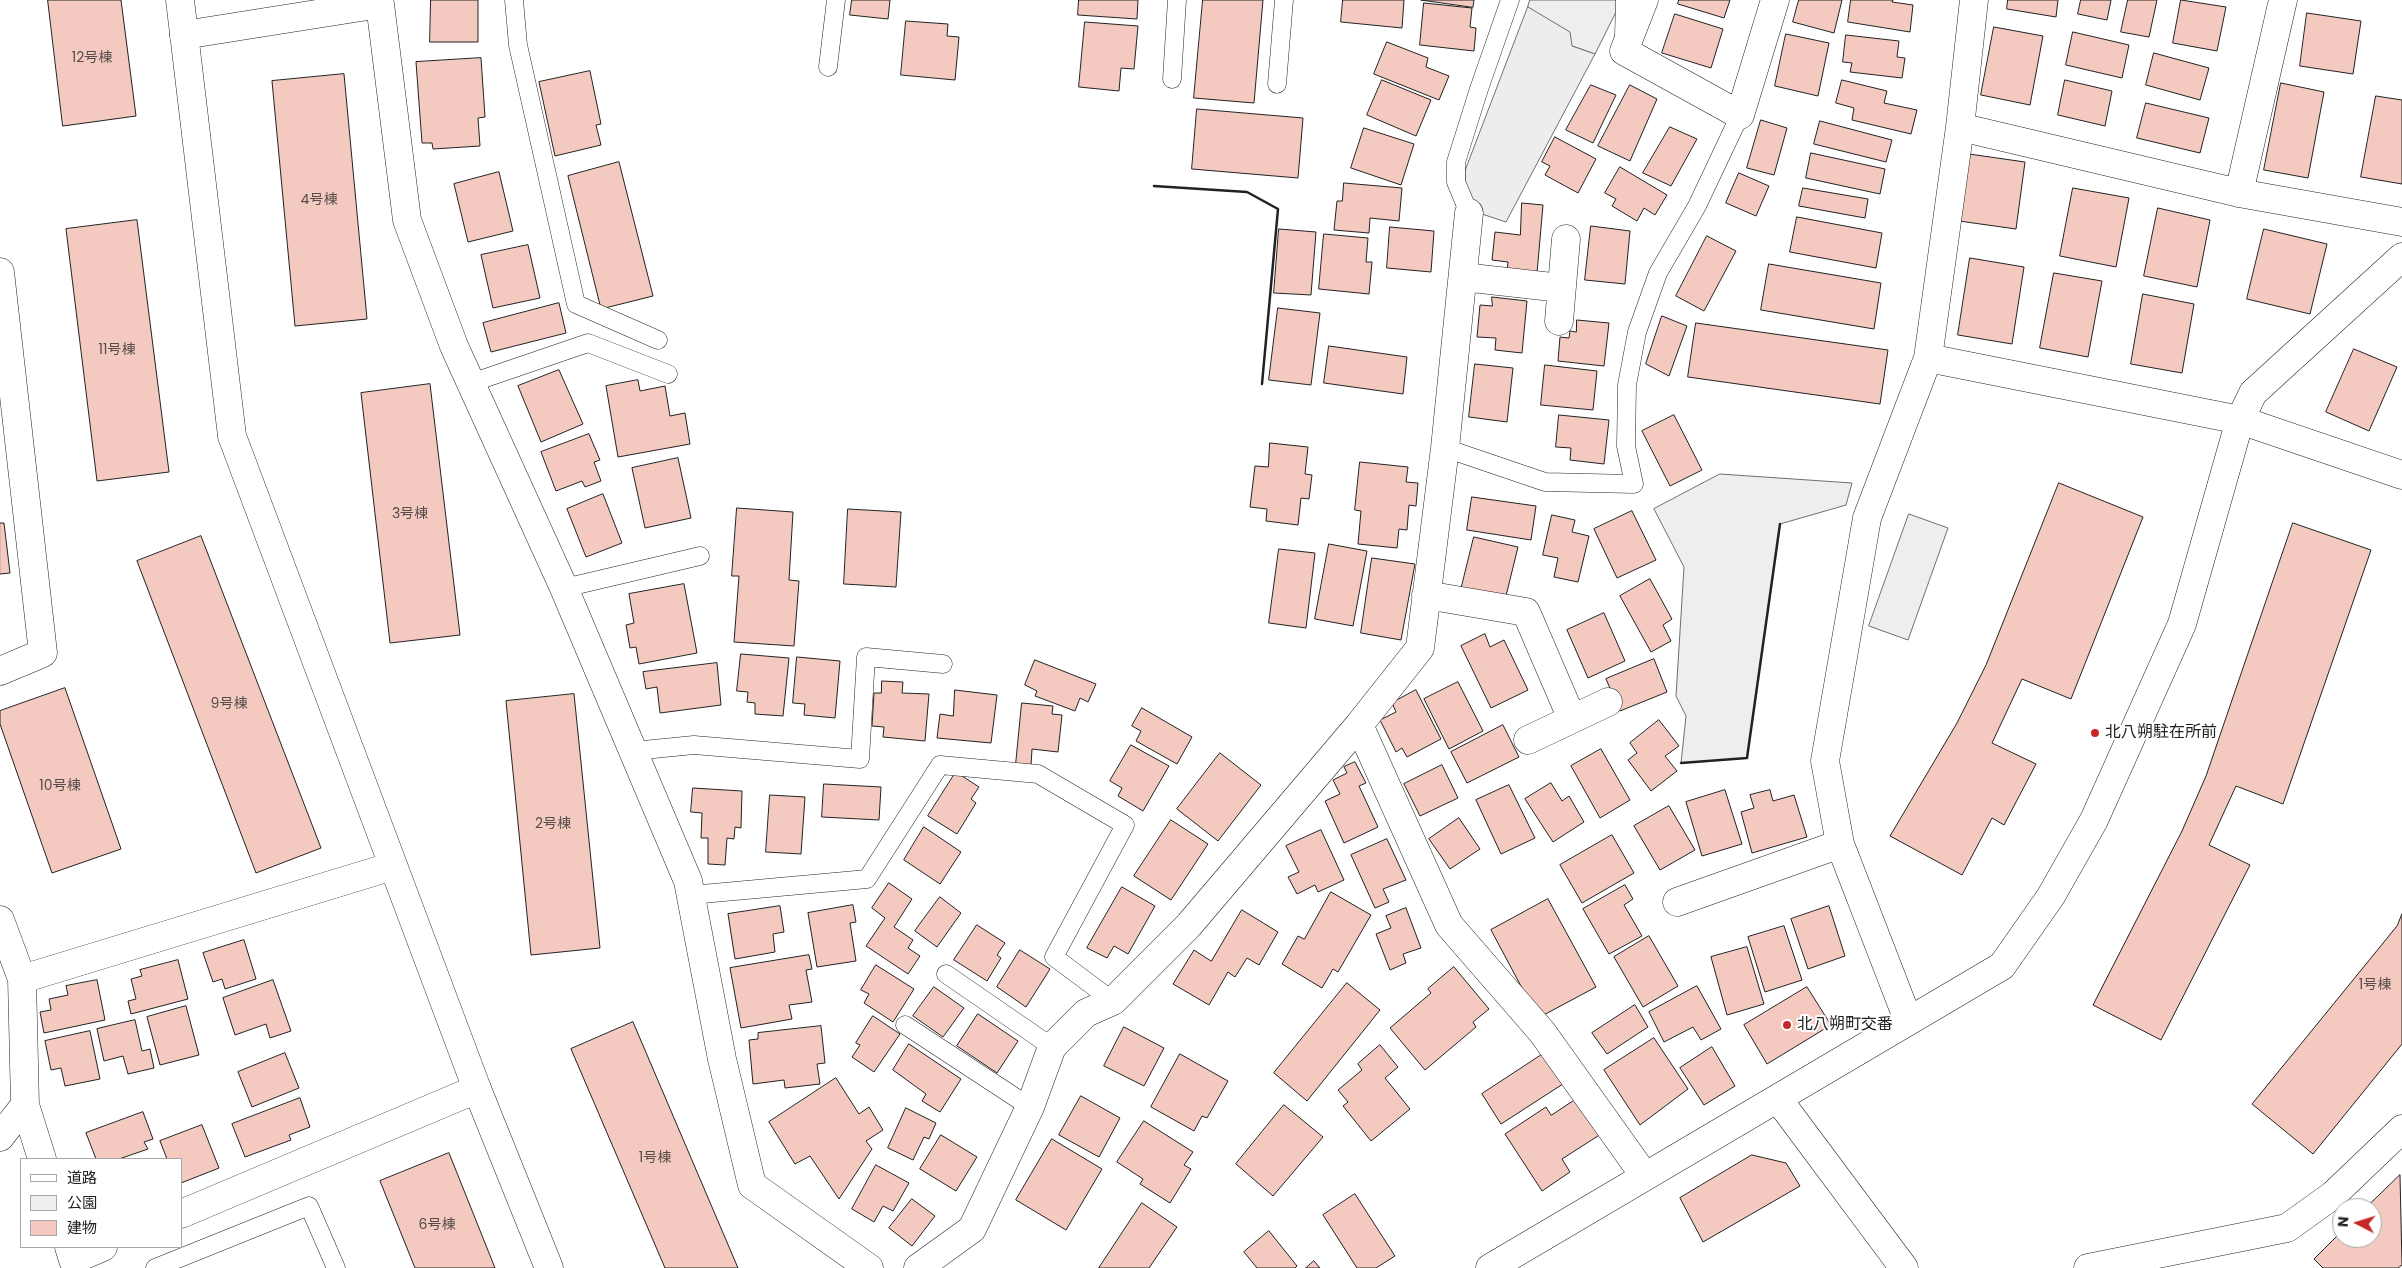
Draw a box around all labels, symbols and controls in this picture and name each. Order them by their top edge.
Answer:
house number: 12号棟 [72,50,112,66]
house number: 4号棟 [301,192,337,208]
house number: 11号棟 [99,342,135,358]
house number: 3号棟 [392,506,428,522]
house number: 9号棟 [211,696,247,712]
place label: 北八朔駐在所前 [2105,723,2217,743]
marker: 北八朔駐在所前 [2089,727,2101,739]
house number: 10号棟 [39,778,81,794]
house number: 2号棟 [535,816,571,832]
house number: 1号棟 [2359,977,2391,993]
place label: 北八朔町交番 [1797,1015,1893,1035]
marker: 北八朔町交番 [1781,1019,1793,1031]
house number: 1号棟 [639,1150,671,1166]
legend [20,1158,182,1248]
text: 道路 [67,1167,97,1188]
text: 公園 [67,1192,97,1213]
north arrow [2332,1198,2382,1248]
text: N [2333,1216,2353,1228]
text: 建物 [67,1217,97,1238]
house number: 6号棟 [419,1217,455,1233]

